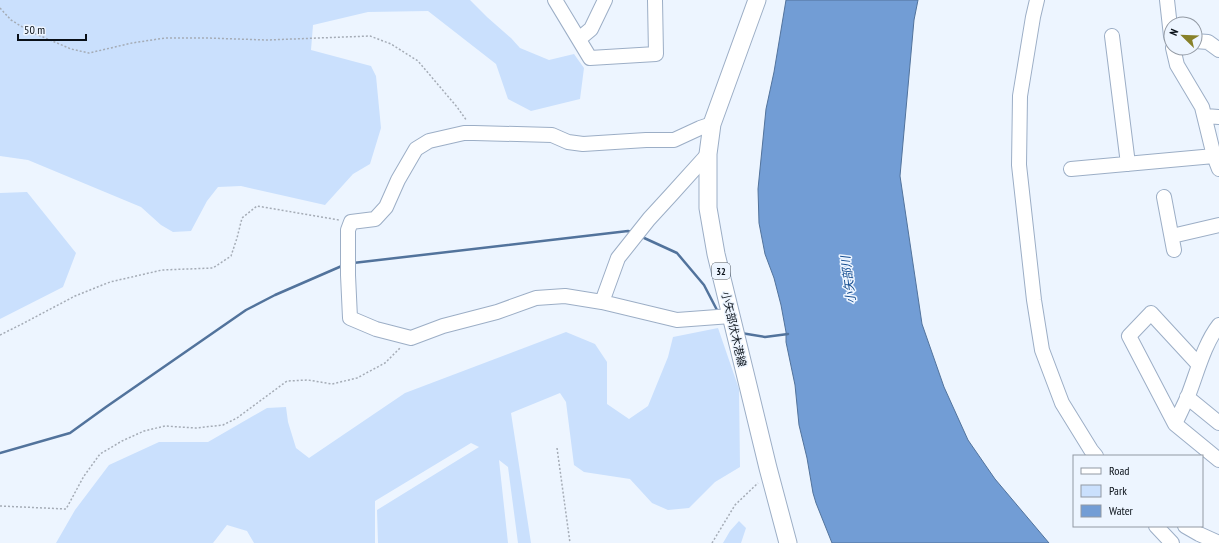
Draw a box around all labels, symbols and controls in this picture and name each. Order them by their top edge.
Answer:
scale bar [18,16,86,42]
north arrow [1163,16,1203,56]
text: 50 m [24,22,45,37]
text: N [1166,27,1181,38]
water label: 小矢部川 [837,253,858,305]
road number: 32 [712,263,730,279]
street label: 小矢部伏木港線 [719,290,749,368]
legend [1073,455,1203,527]
text: Road [1109,463,1129,478]
text: Park [1109,483,1127,498]
text: Water [1109,503,1134,518]

